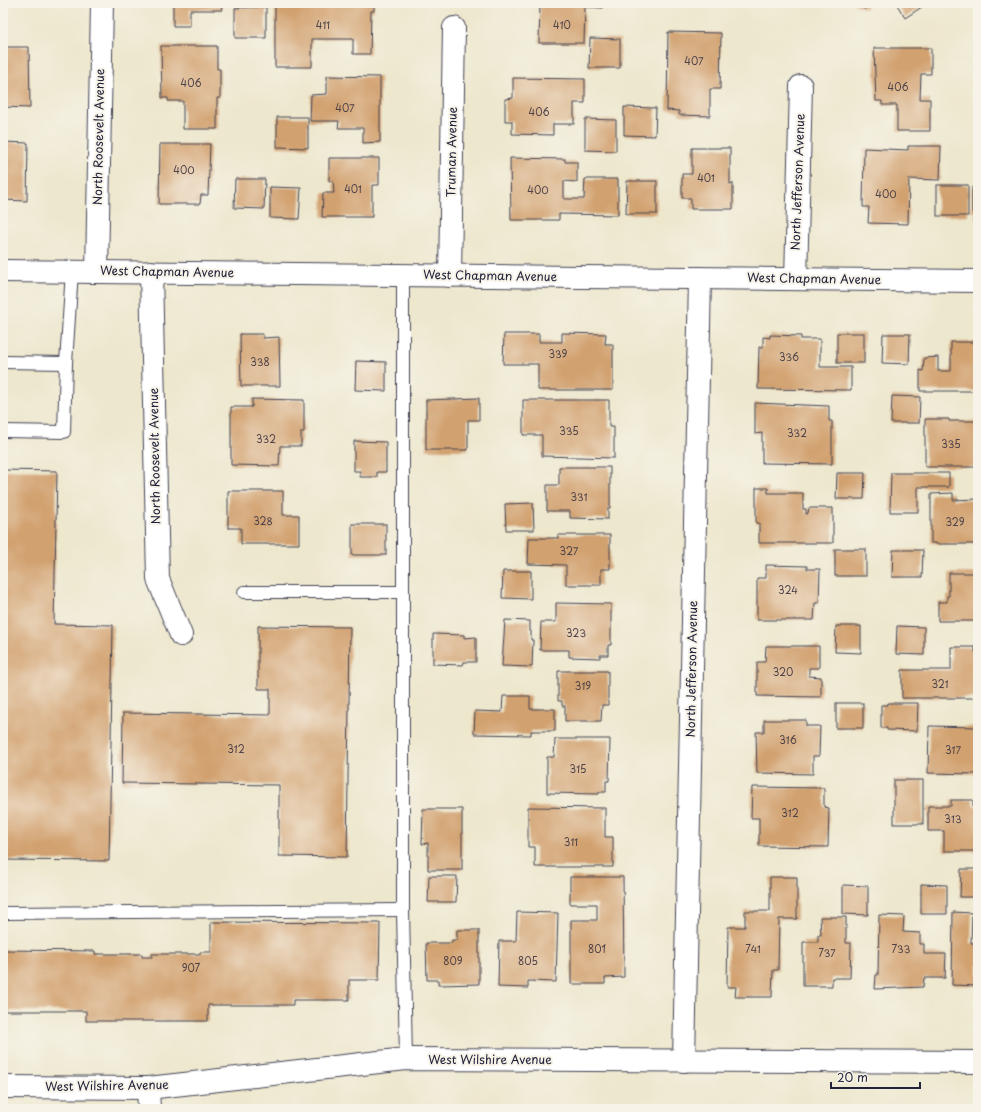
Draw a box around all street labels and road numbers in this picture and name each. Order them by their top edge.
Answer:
street label: North Roosevelt Avenue [88,68,108,205]
street label: Truman Avenue [441,106,461,197]
street label: North Jefferson Avenue [786,113,808,251]
street label: West Chapman Avenue [100,261,235,281]
street label: West Chapman Avenue [423,265,558,285]
street label: West Chapman Avenue [747,268,882,288]
street label: North Roosevelt Avenue [144,387,164,524]
street label: North Jefferson Avenue [681,600,701,738]
street label: West Wilshire Avenue [428,1050,552,1068]
street label: West Wilshire Avenue [45,1075,169,1095]

